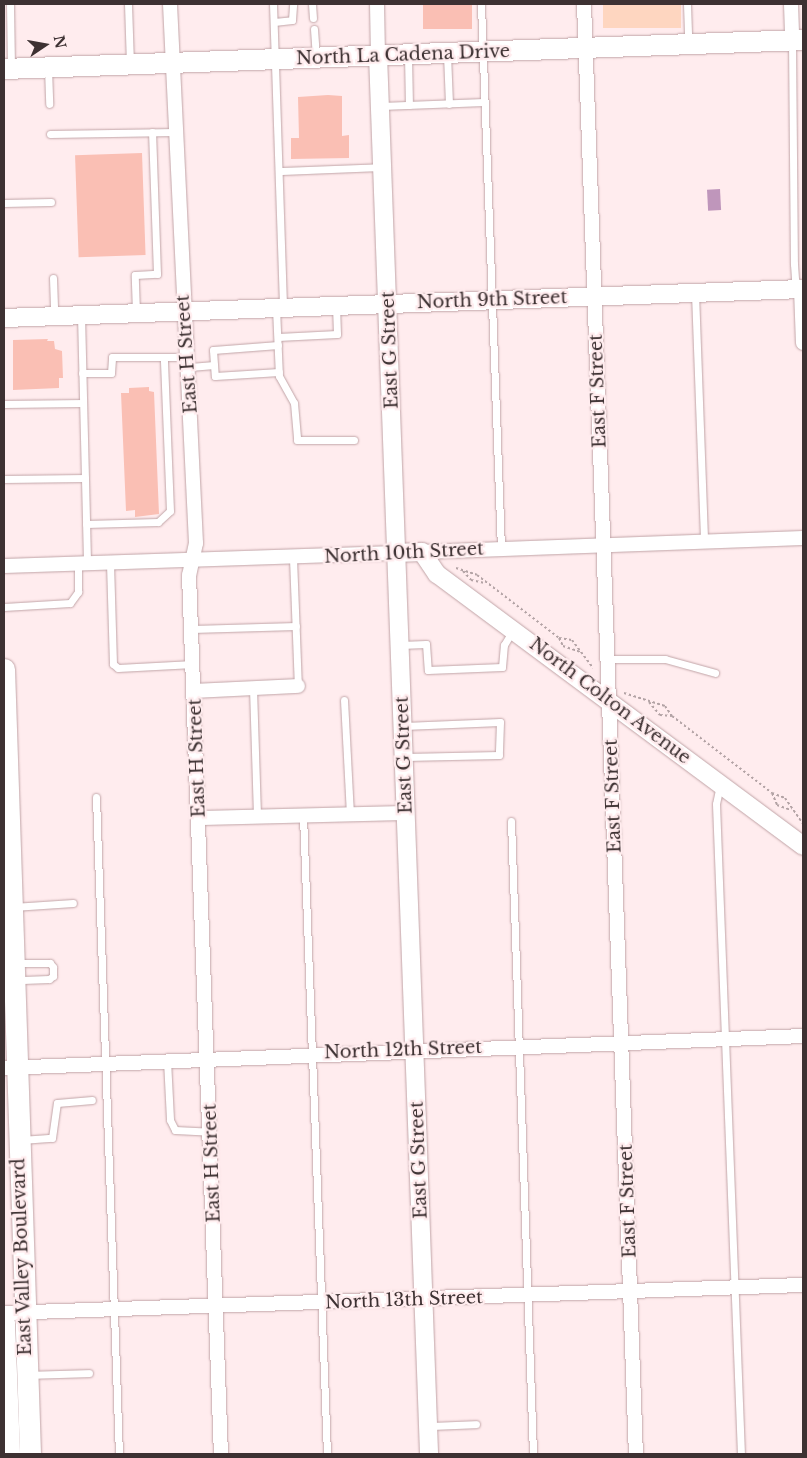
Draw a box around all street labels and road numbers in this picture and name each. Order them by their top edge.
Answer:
street label: North La Cadena Drive [295,40,511,70]
street label: North 9th Street [416,287,568,313]
street label: East G Street [377,291,403,409]
street label: East H Street [172,294,202,414]
street label: East F Street [585,333,611,449]
street label: North 10th Street [324,538,484,568]
street label: North Colton Avenue [525,633,695,769]
street label: East G Street [391,696,417,814]
street label: East H Street [184,698,210,818]
street label: East F Street [600,738,626,854]
street label: North 12th Street [324,1036,482,1064]
street label: East G Street [406,1101,432,1219]
street label: East H Street [199,1103,225,1223]
street label: East F Street [615,1143,641,1259]
street label: East Valley Boulevard [8,1157,36,1357]
street label: North 13th Street [325,1286,483,1314]

